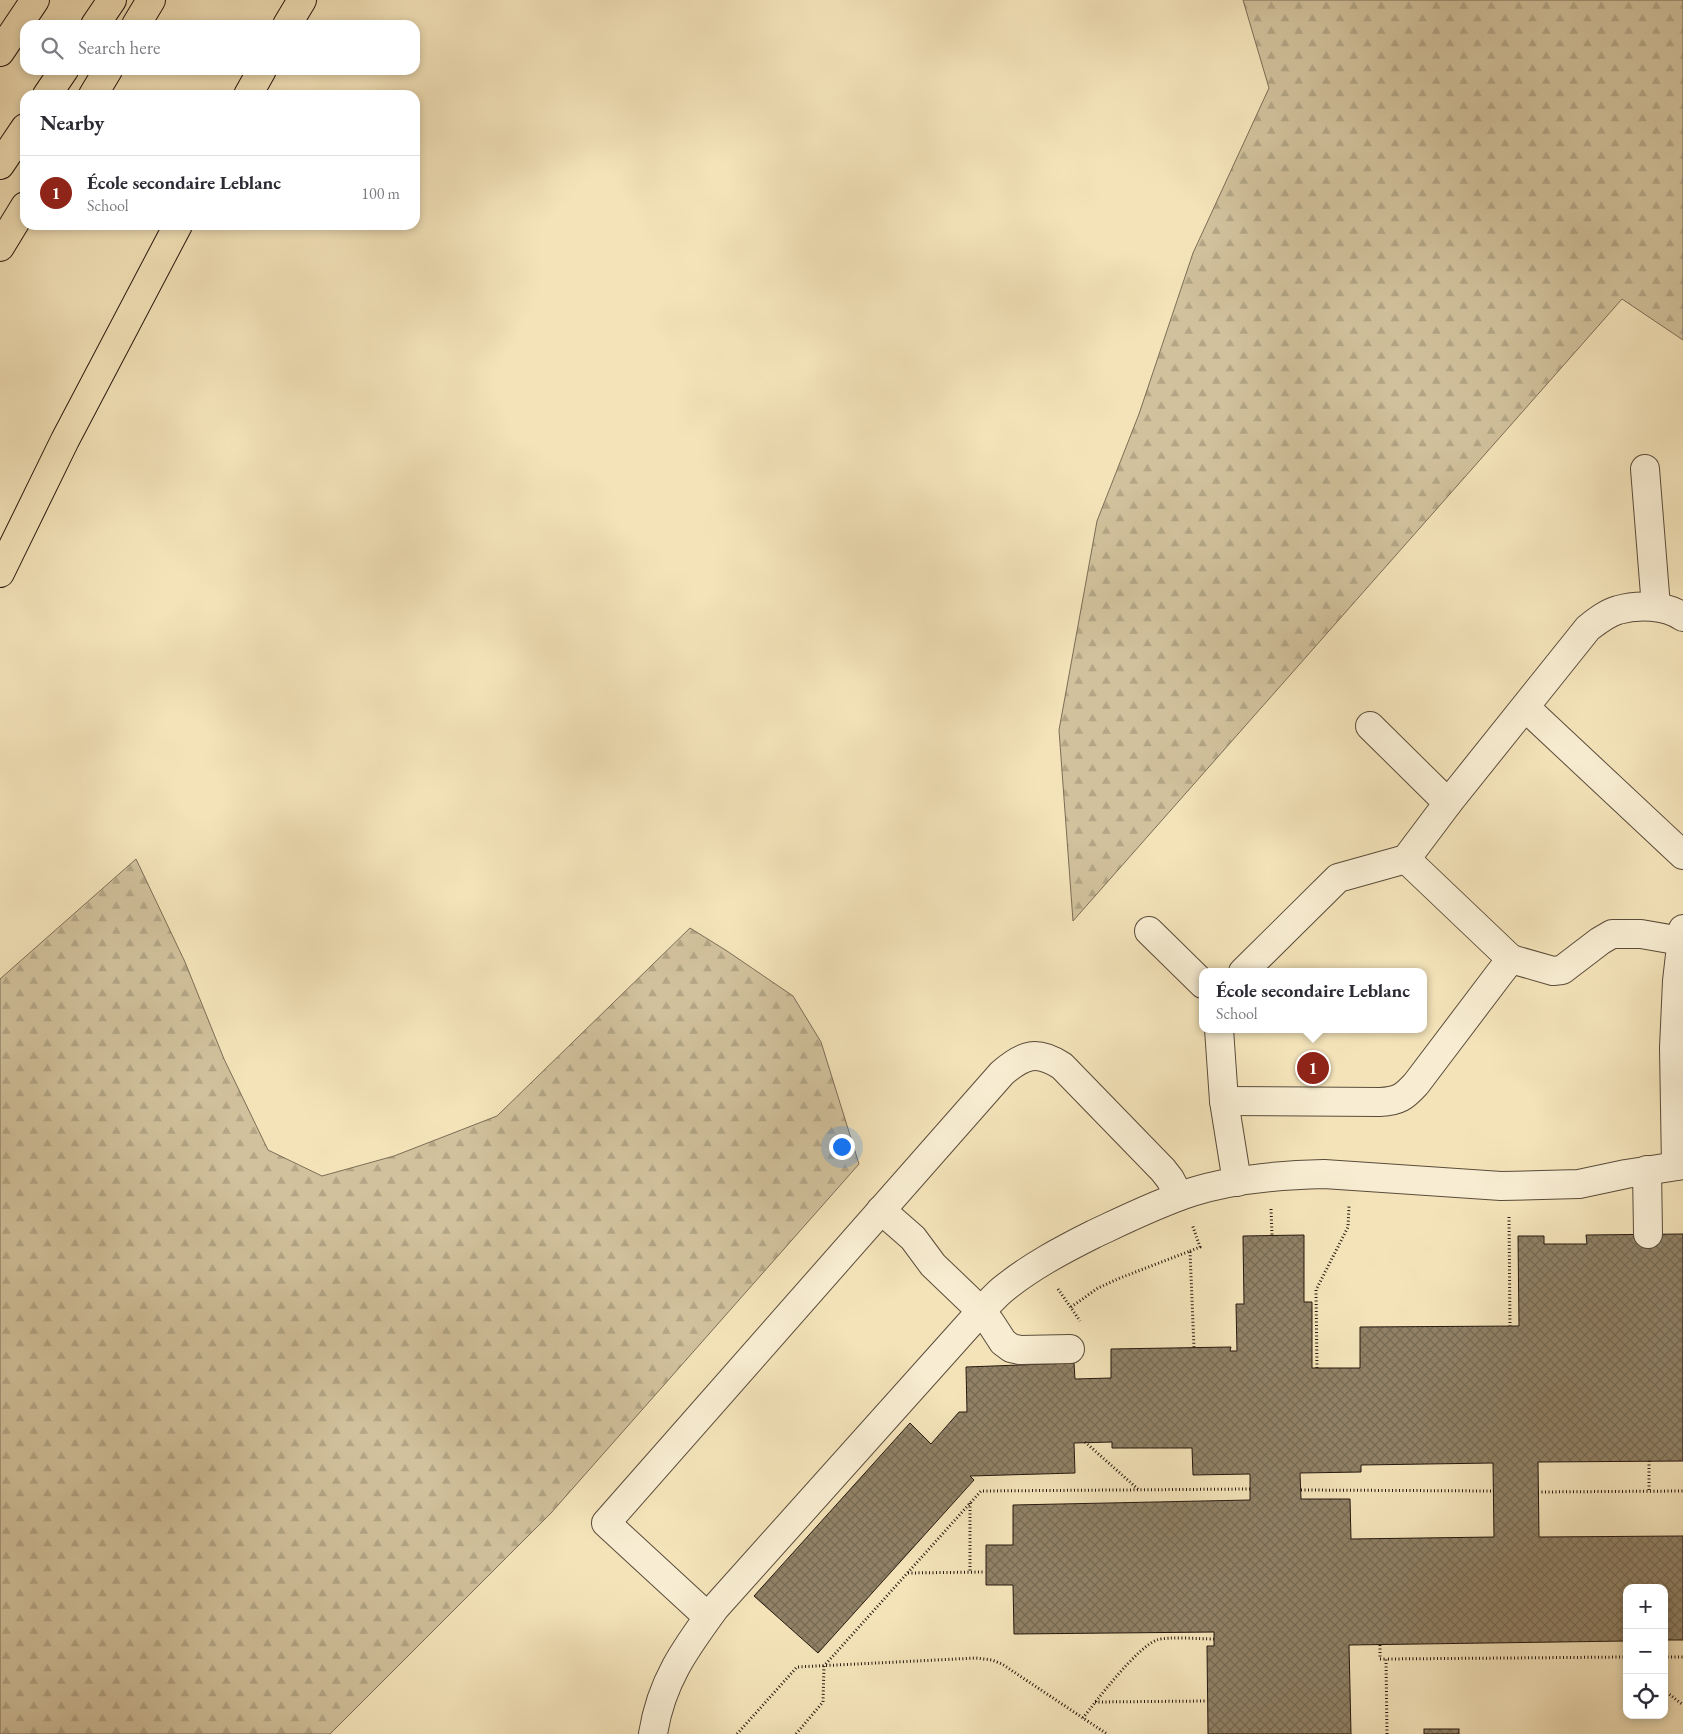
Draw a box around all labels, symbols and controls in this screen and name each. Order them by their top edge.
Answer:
search box [20,20,420,75]
icon: search [38,34,66,62]
text: Search here [78,35,160,60]
text: Nearby [40,109,104,136]
text: École secondaire Leblanc [87,170,281,195]
text: 1 [52,183,60,204]
text: 100 m [361,183,400,204]
text: School [87,195,129,216]
popup [1199,968,1427,1033]
text: École secondaire Leblanc [1216,978,1410,1003]
text: School [1216,1003,1258,1024]
pin: 1 [1297,1049,1329,1087]
your location [829,1134,855,1160]
map controls [1623,1584,1668,1719]
button: + [1623,1584,1668,1629]
button: − [1623,1629,1668,1674]
button: locate [1623,1674,1668,1719]

